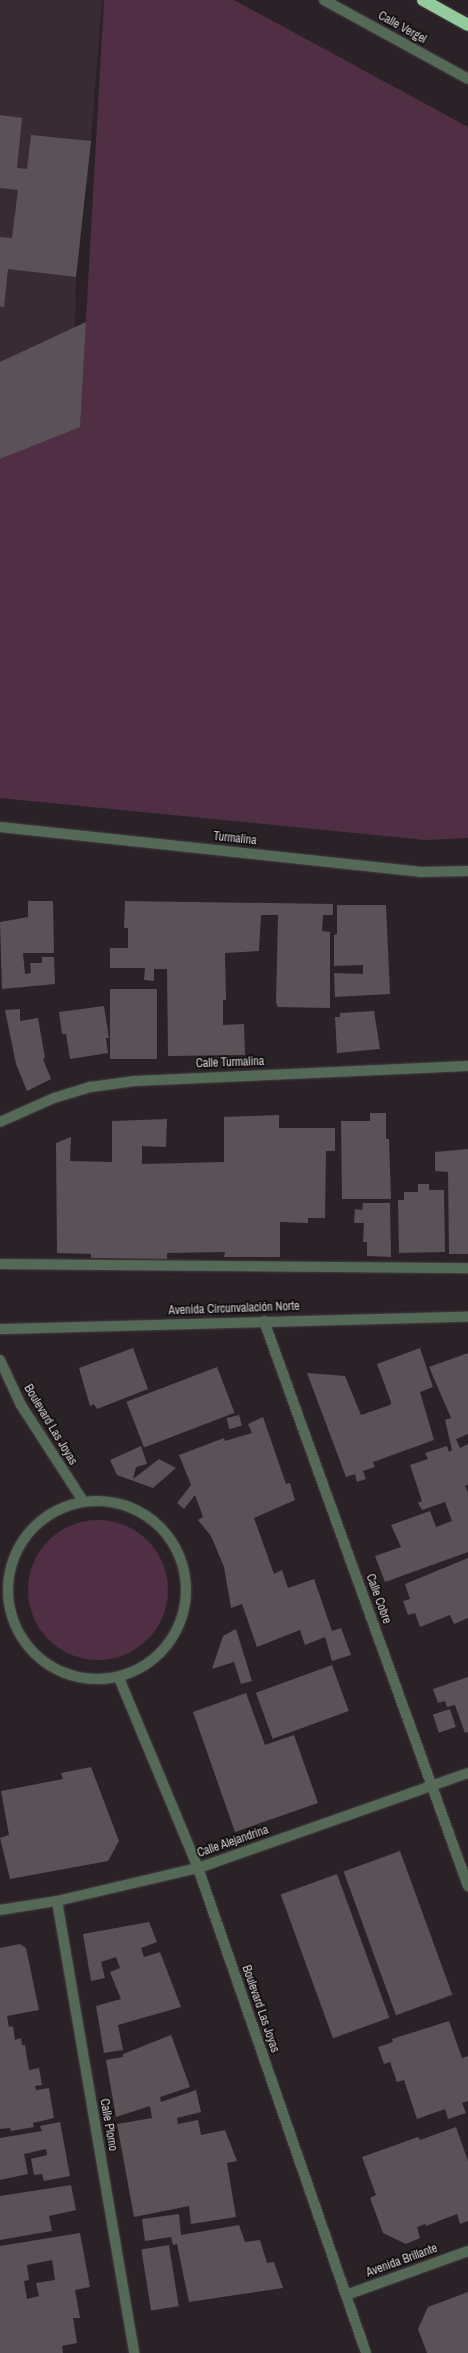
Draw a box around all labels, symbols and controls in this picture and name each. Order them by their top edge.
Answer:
street label: Calle Vergel [375,9,429,47]
street label: Turmalina [213,830,257,848]
street label: Calle Turmalina [195,1055,265,1071]
street label: Avenida Circunvalación Norte [168,1300,300,1318]
street label: Boulevard Las Joyas [20,1382,80,1468]
street label: Calle Cobre [362,1572,394,1626]
street label: Calle Alejandrina [195,1823,271,1861]
street label: Boulevard Las Joyas [238,1963,282,2055]
street label: Calle Plomo [96,2098,120,2152]
street label: Avenida Brillante [364,2241,440,2281]

